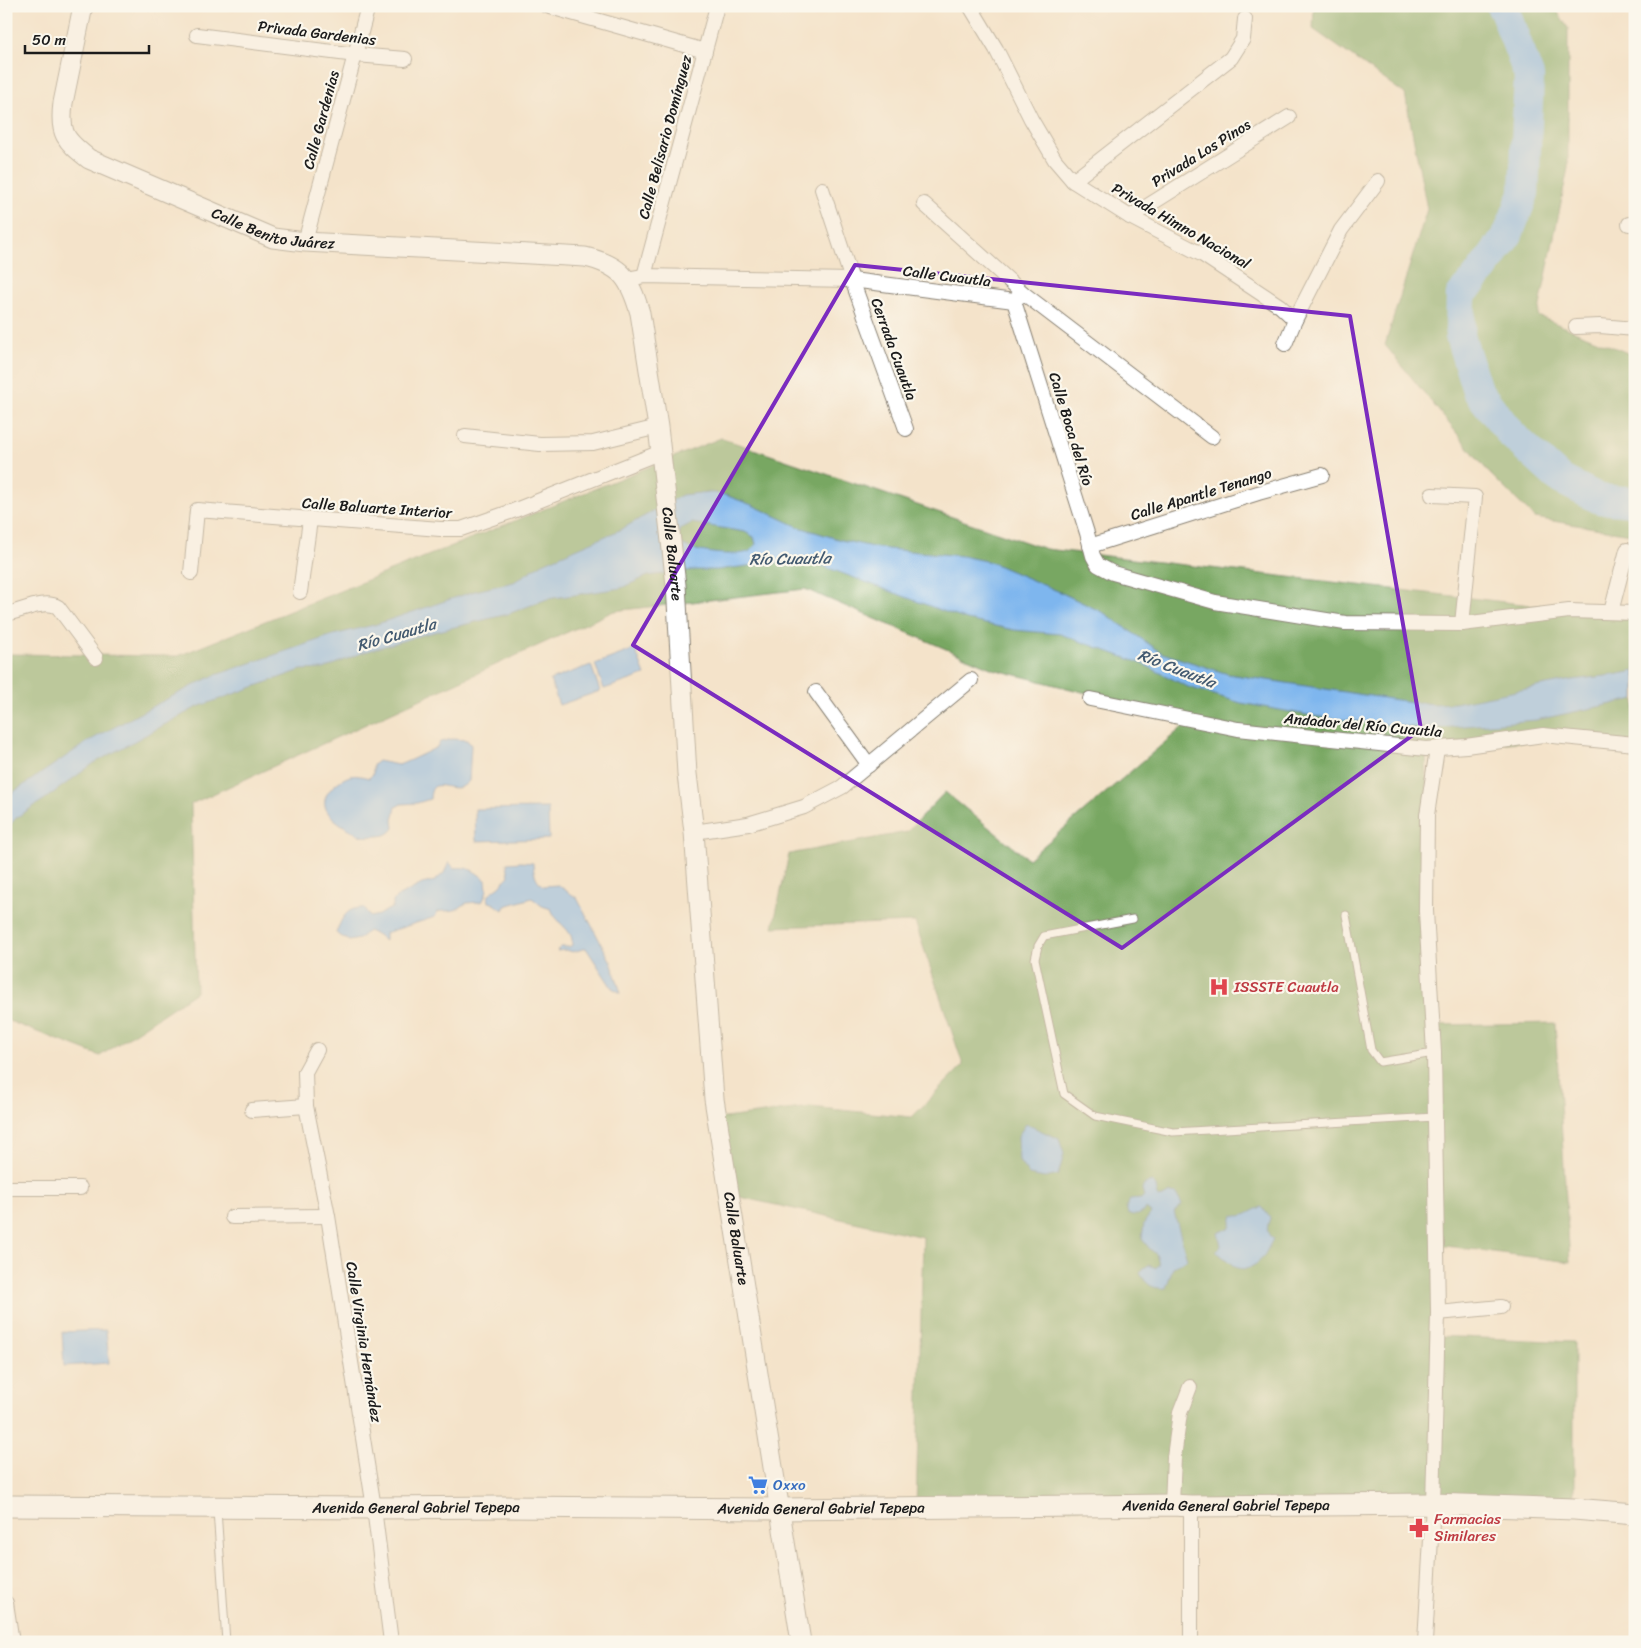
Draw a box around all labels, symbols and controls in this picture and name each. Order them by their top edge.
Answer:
street label: Privada Gardenias [257,13,378,53]
scale bar [25,22,149,54]
text: 50 m [32,27,67,53]
street label: Calle Belisario Domínguez [631,51,700,222]
street label: Calle Gardenias [295,67,347,172]
street label: Privada Los Pinos [1146,112,1257,194]
street label: Privada Himno Nacional [1107,176,1256,277]
street label: Calle Benito Juárez [207,200,336,257]
street label: Calle Cuautla [902,258,993,294]
street label: Cerrada Cuautla [863,294,925,404]
street label: Calle Boca del Río [1041,369,1101,490]
street label: Calle Apantle Tenango [1127,460,1275,528]
street label: Calle Baluarte Interior [301,490,454,526]
street label: Calle Baluarte [654,506,690,602]
water label: Río Cuautla [749,543,833,574]
water label: Río Cuautla [353,609,441,660]
water label: Río Cuautla [1134,640,1222,697]
street label: Andador del Río Cuautla [1282,705,1443,745]
place label: ISSSTE Cuautla [1233,974,1339,1000]
hospital icon: ISSSTE Cuautla [1208,976,1230,998]
street label: Calle Baluarte [716,1190,757,1287]
street label: Calle Virginia Hernández [338,1260,390,1425]
place label: Oxxo [773,1472,806,1498]
supermarket icon: Oxxo [747,1474,769,1496]
street label: Avenida General Gabriel Tepepa [1121,1492,1330,1519]
street label: Avenida General Gabriel Tepepa [311,1494,520,1521]
street label: Avenida General Gabriel Tepepa [716,1495,925,1522]
place label: Farmacias Similares [1434,1506,1501,1549]
pharmacy icon: Farmacias Similares [1408,1517,1430,1539]

